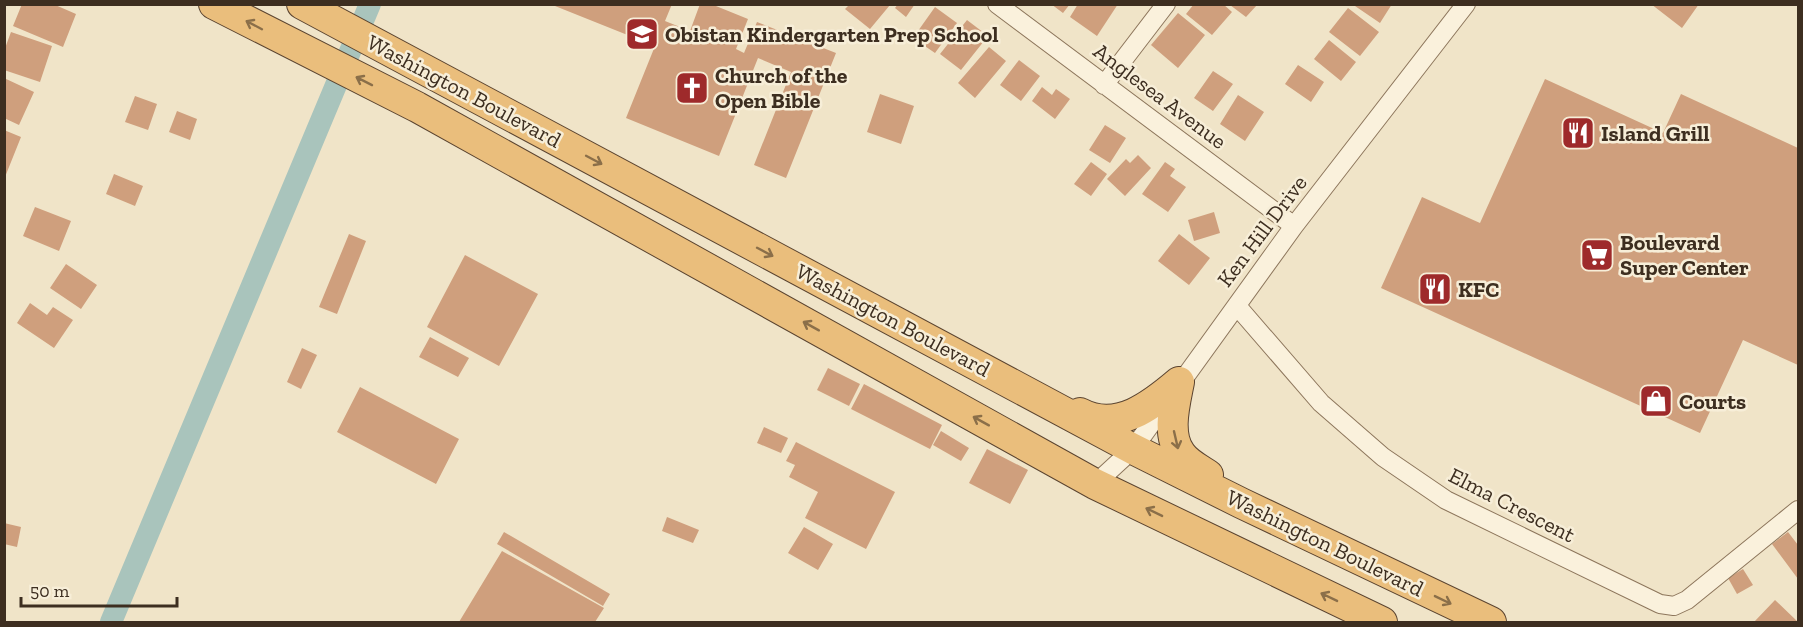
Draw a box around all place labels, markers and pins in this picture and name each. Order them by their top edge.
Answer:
school or university icon: Obistan Kindergarten Prep School [624,16,660,52]
place label: Obistan Kindergarten Prep School [665,21,999,48]
place label: Church of the Open Bible [715,62,848,114]
church icon: Church of the Open Bible [674,70,710,106]
restaurant icon: Island Grill [1560,115,1596,151]
place label: Island Grill [1601,120,1710,147]
place label: Boulevard Super Center [1620,229,1749,281]
supermarket icon: Boulevard Super Center [1579,237,1615,273]
restaurant icon: KFC [1417,271,1453,307]
place label: KFC [1458,276,1499,303]
shop icon: Courts [1638,383,1674,419]
place label: Courts [1679,388,1746,415]

